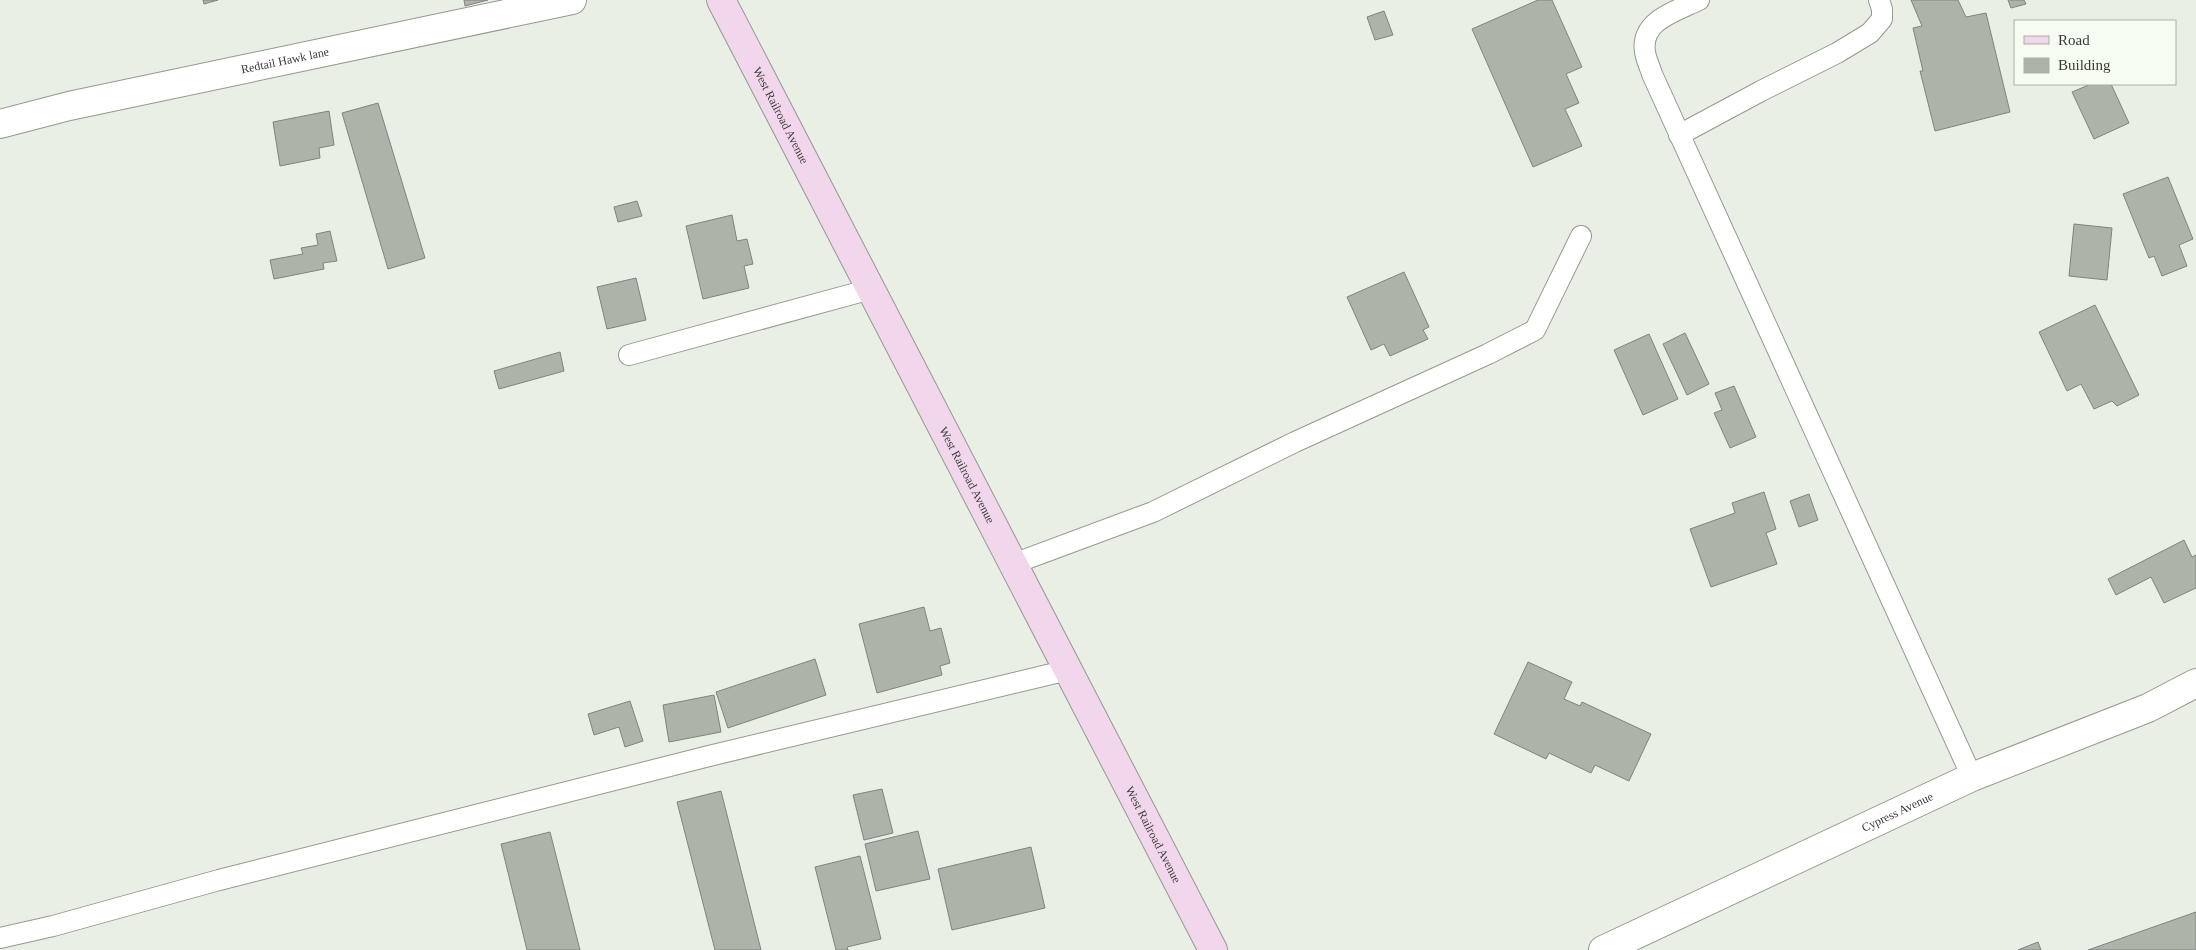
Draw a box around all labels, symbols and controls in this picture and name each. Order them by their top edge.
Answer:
legend [2014,20,2176,85]
text: Road [2058,32,2090,48]
street label: Redtail Hawk lane [240,44,330,77]
text: Building [2058,57,2111,73]
street label: West Railroad Avenue [750,65,812,166]
street label: West Railroad Avenue [936,424,998,526]
street label: West Railroad Avenue [1123,784,1184,885]
street label: Cypress Avenue [1859,789,1935,835]

